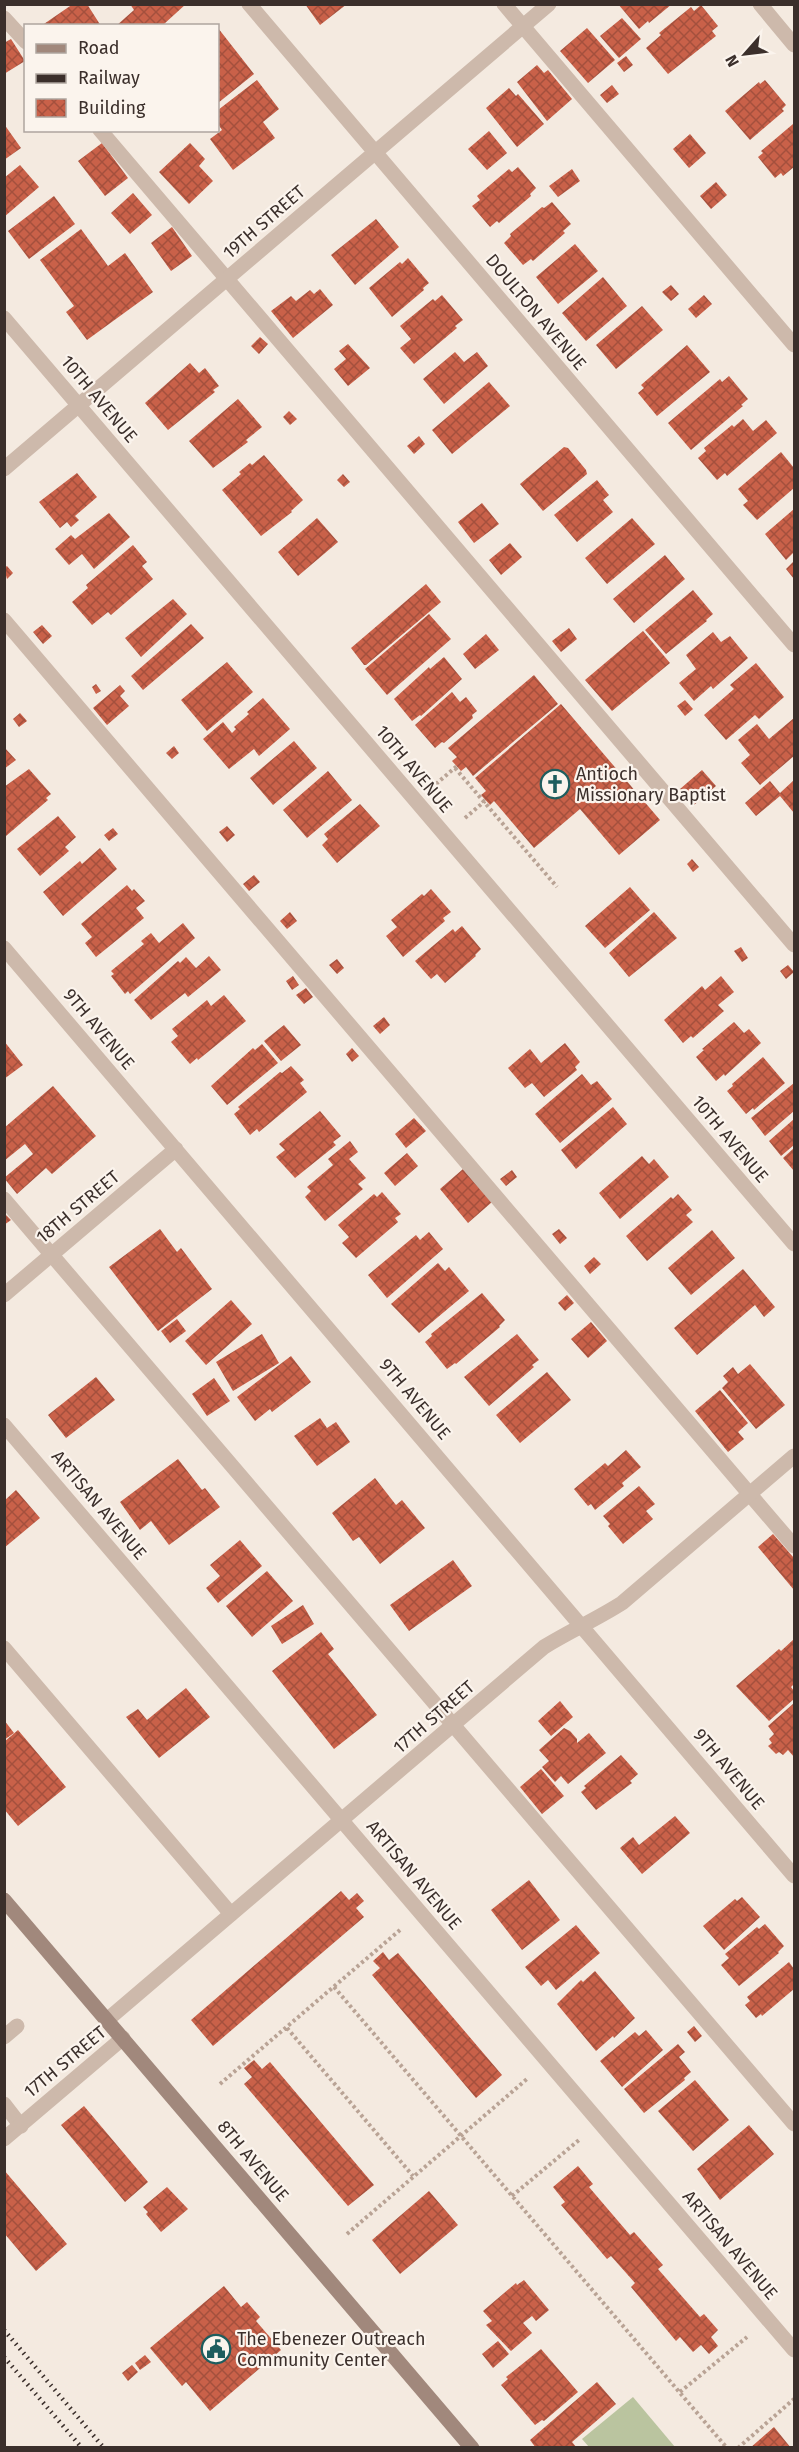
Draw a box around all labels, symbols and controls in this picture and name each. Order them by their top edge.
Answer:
legend [24,24,219,132]
north arrow [715,24,775,84]
text: Road [78,37,120,59]
text: N [721,52,743,70]
text: Railway [78,67,140,89]
text: Building [78,97,146,119]
street label: 19TH STREET [219,180,310,264]
street label: DOULTON AVENUE [481,249,591,375]
street label: 10TH AVENUE [56,351,142,447]
street label: 10TH AVENUE [371,721,457,817]
place label: Antioch Missionary Baptist [576,763,727,806]
church icon: Antioch Missionary Baptist [539,768,571,800]
street label: 9TH AVENUE [59,984,139,1074]
street label: 10TH AVENUE [687,1091,773,1187]
street label: 18TH STREET [32,1165,125,1248]
street label: 9TH AVENUE [375,1354,455,1444]
street label: ARTISAN AVENUE [47,1446,151,1564]
street label: 17TH STREET [389,1675,480,1758]
street label: 9TH AVENUE [689,1724,769,1814]
street label: ARTISAN AVENUE [362,1816,466,1934]
street label: 17TH STREET [20,2021,111,2103]
street label: 8TH AVENUE [213,2116,293,2206]
street label: ARTISAN AVENUE [678,2186,782,2304]
place label: The Ebenezer Outreach Community Center [237,2328,425,2371]
public building icon: The Ebenezer Outreach Community Center [200,2333,232,2365]

